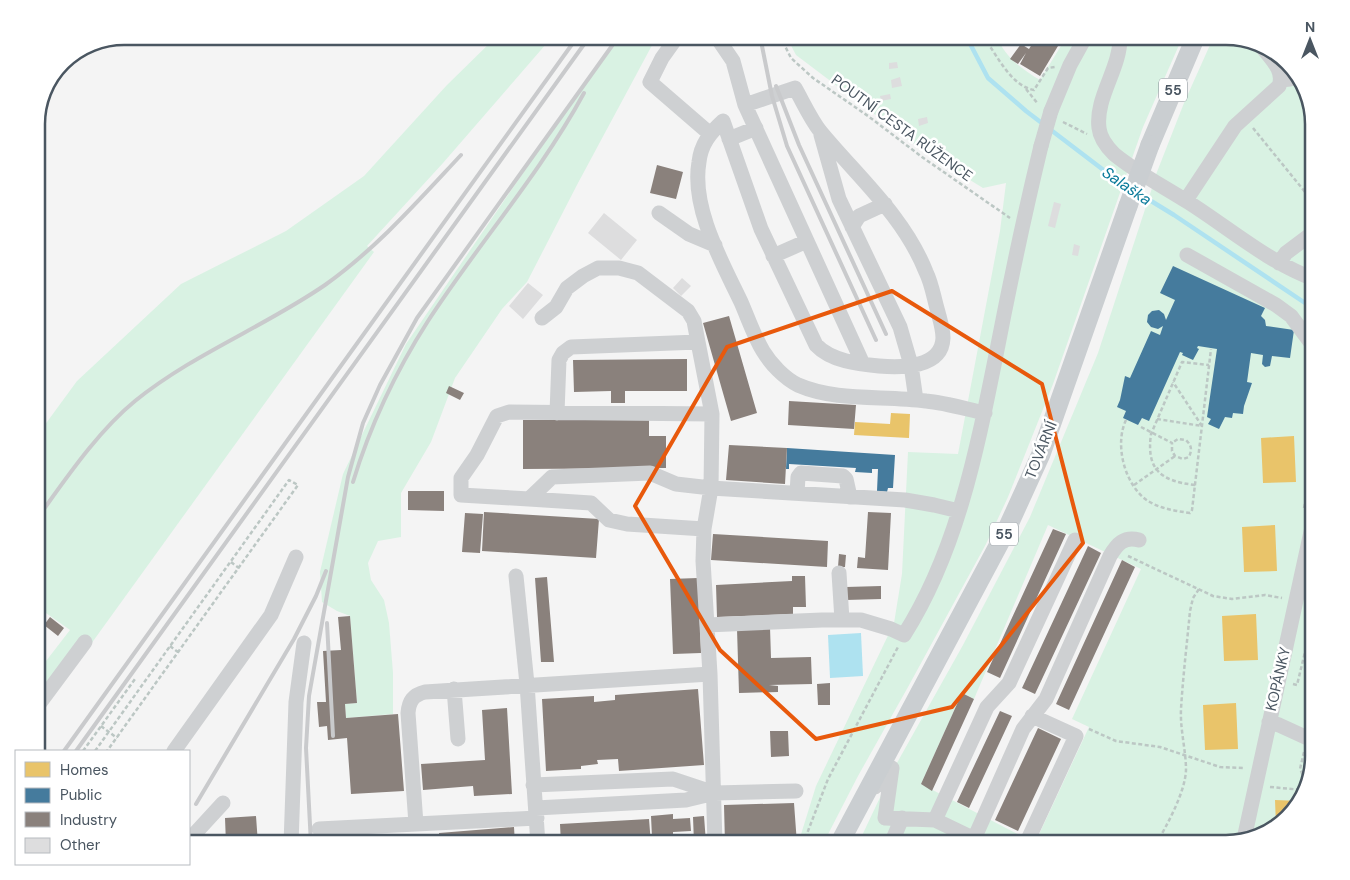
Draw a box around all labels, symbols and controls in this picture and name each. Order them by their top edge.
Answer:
north arrow [1285,15,1335,65]
text: N [1305,18,1315,36]
street label: POUTNÍ CESTA RŮŽENCE [827,70,977,186]
road number: 55 [1159,78,1187,102]
water label: Salaška [1098,162,1156,210]
street label: TOVÁRNÍ [1020,418,1062,482]
road number: 55 [990,522,1018,546]
street label: KOPÁNKY [1261,645,1295,713]
legend [15,750,190,865]
text: Homes [60,760,109,780]
text: Public [60,785,102,805]
text: Industry [60,810,118,830]
text: Other [60,835,101,855]

